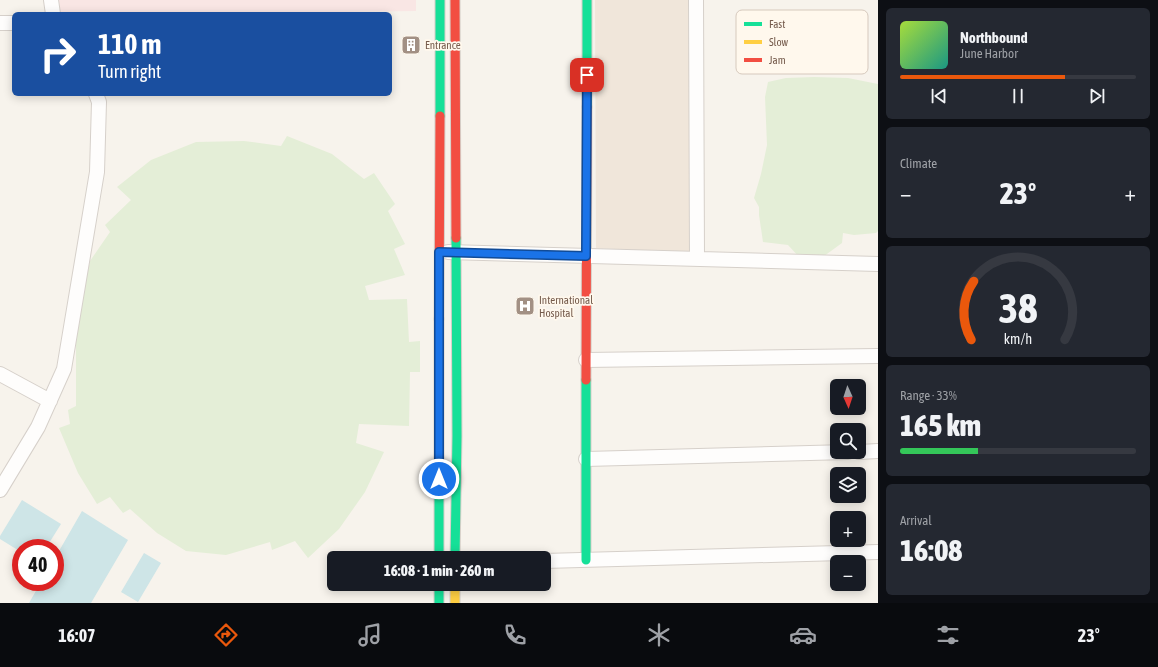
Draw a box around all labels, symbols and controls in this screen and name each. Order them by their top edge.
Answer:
legend [736,10,868,74]
text: Fast [769,18,785,30]
icon: right [32,28,84,80]
text: 110 m [98,28,161,60]
text: Northbound [960,29,1028,46]
building icon: Entrance [400,34,422,56]
text: Slow [769,36,788,48]
place label: Entrance [425,39,461,51]
text: June Harbor [960,46,1018,61]
text: Jam [769,54,786,66]
pin [570,58,604,92]
text: Turn right [98,61,161,82]
icon: arrive [576,64,598,86]
icon: previous [928,85,950,107]
icon: pause [1007,85,1029,107]
icon: next [1086,85,1108,107]
text: Climate [900,156,937,171]
text: 23° [1000,176,1036,210]
text: − [900,180,911,206]
text: + [1125,180,1136,206]
text: 38 [998,283,1038,331]
place label: International Hospital [539,294,593,319]
hospital icon: International Hospital [514,295,536,317]
text: km/h [1004,330,1032,346]
north arrow [830,379,866,415]
map controls [830,379,866,591]
text: Range · 33% [900,388,957,403]
text: 165 km [900,408,981,442]
button: search [830,423,866,459]
position arrow [418,458,460,500]
button: layers [830,467,866,503]
button: + [830,511,866,547]
text: Arrival [900,513,932,528]
text: 16:08 [900,533,962,567]
speed limit sign: 40 [12,539,64,591]
button: − [830,555,866,591]
text: 16:08 · 1 min · 260 m [384,562,494,579]
icon: directions [212,621,240,649]
icon: music [356,621,384,649]
icon: phone [501,621,529,649]
icon: climate [645,621,673,649]
icon: car [789,621,817,649]
icon: filters [934,621,962,649]
text: 16:07 [58,625,96,646]
text: 23° [1078,625,1100,646]

